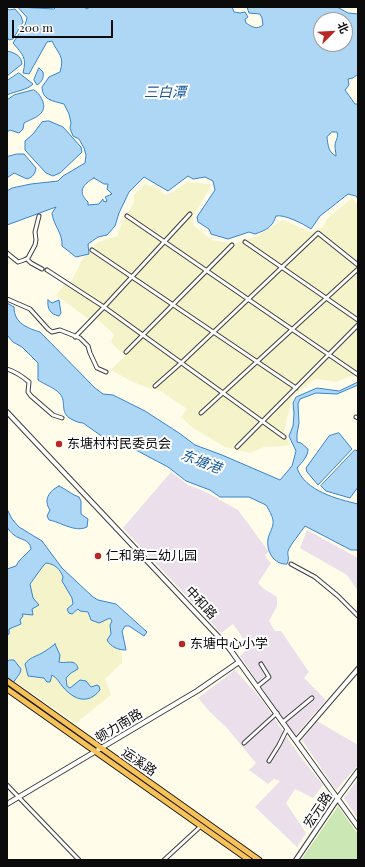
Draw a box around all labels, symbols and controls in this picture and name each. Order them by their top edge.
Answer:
scale bar [14,12,115,38]
north arrow [313,12,353,52]
text: 200 m [19,19,53,35]
text: 北 [334,19,353,35]
water label: 三白潭 [144,85,186,101]
place label: 东塘村村民委员会 [67,436,171,452]
marker: 东塘村村民委员会 [54,439,64,449]
water label: 东塘港 [178,447,224,477]
place label: 仁和第二幼儿园 [106,548,197,564]
marker: 仁和第二幼儿园 [93,551,103,561]
street label: 中和路 [182,583,220,623]
place label: 东塘中心小学 [190,636,268,652]
marker: 东塘中心小学 [177,639,187,649]
street label: 顿力南路 [93,706,145,746]
street label: 运溪路 [119,744,159,780]
street label: 宏元路 [301,789,335,831]

